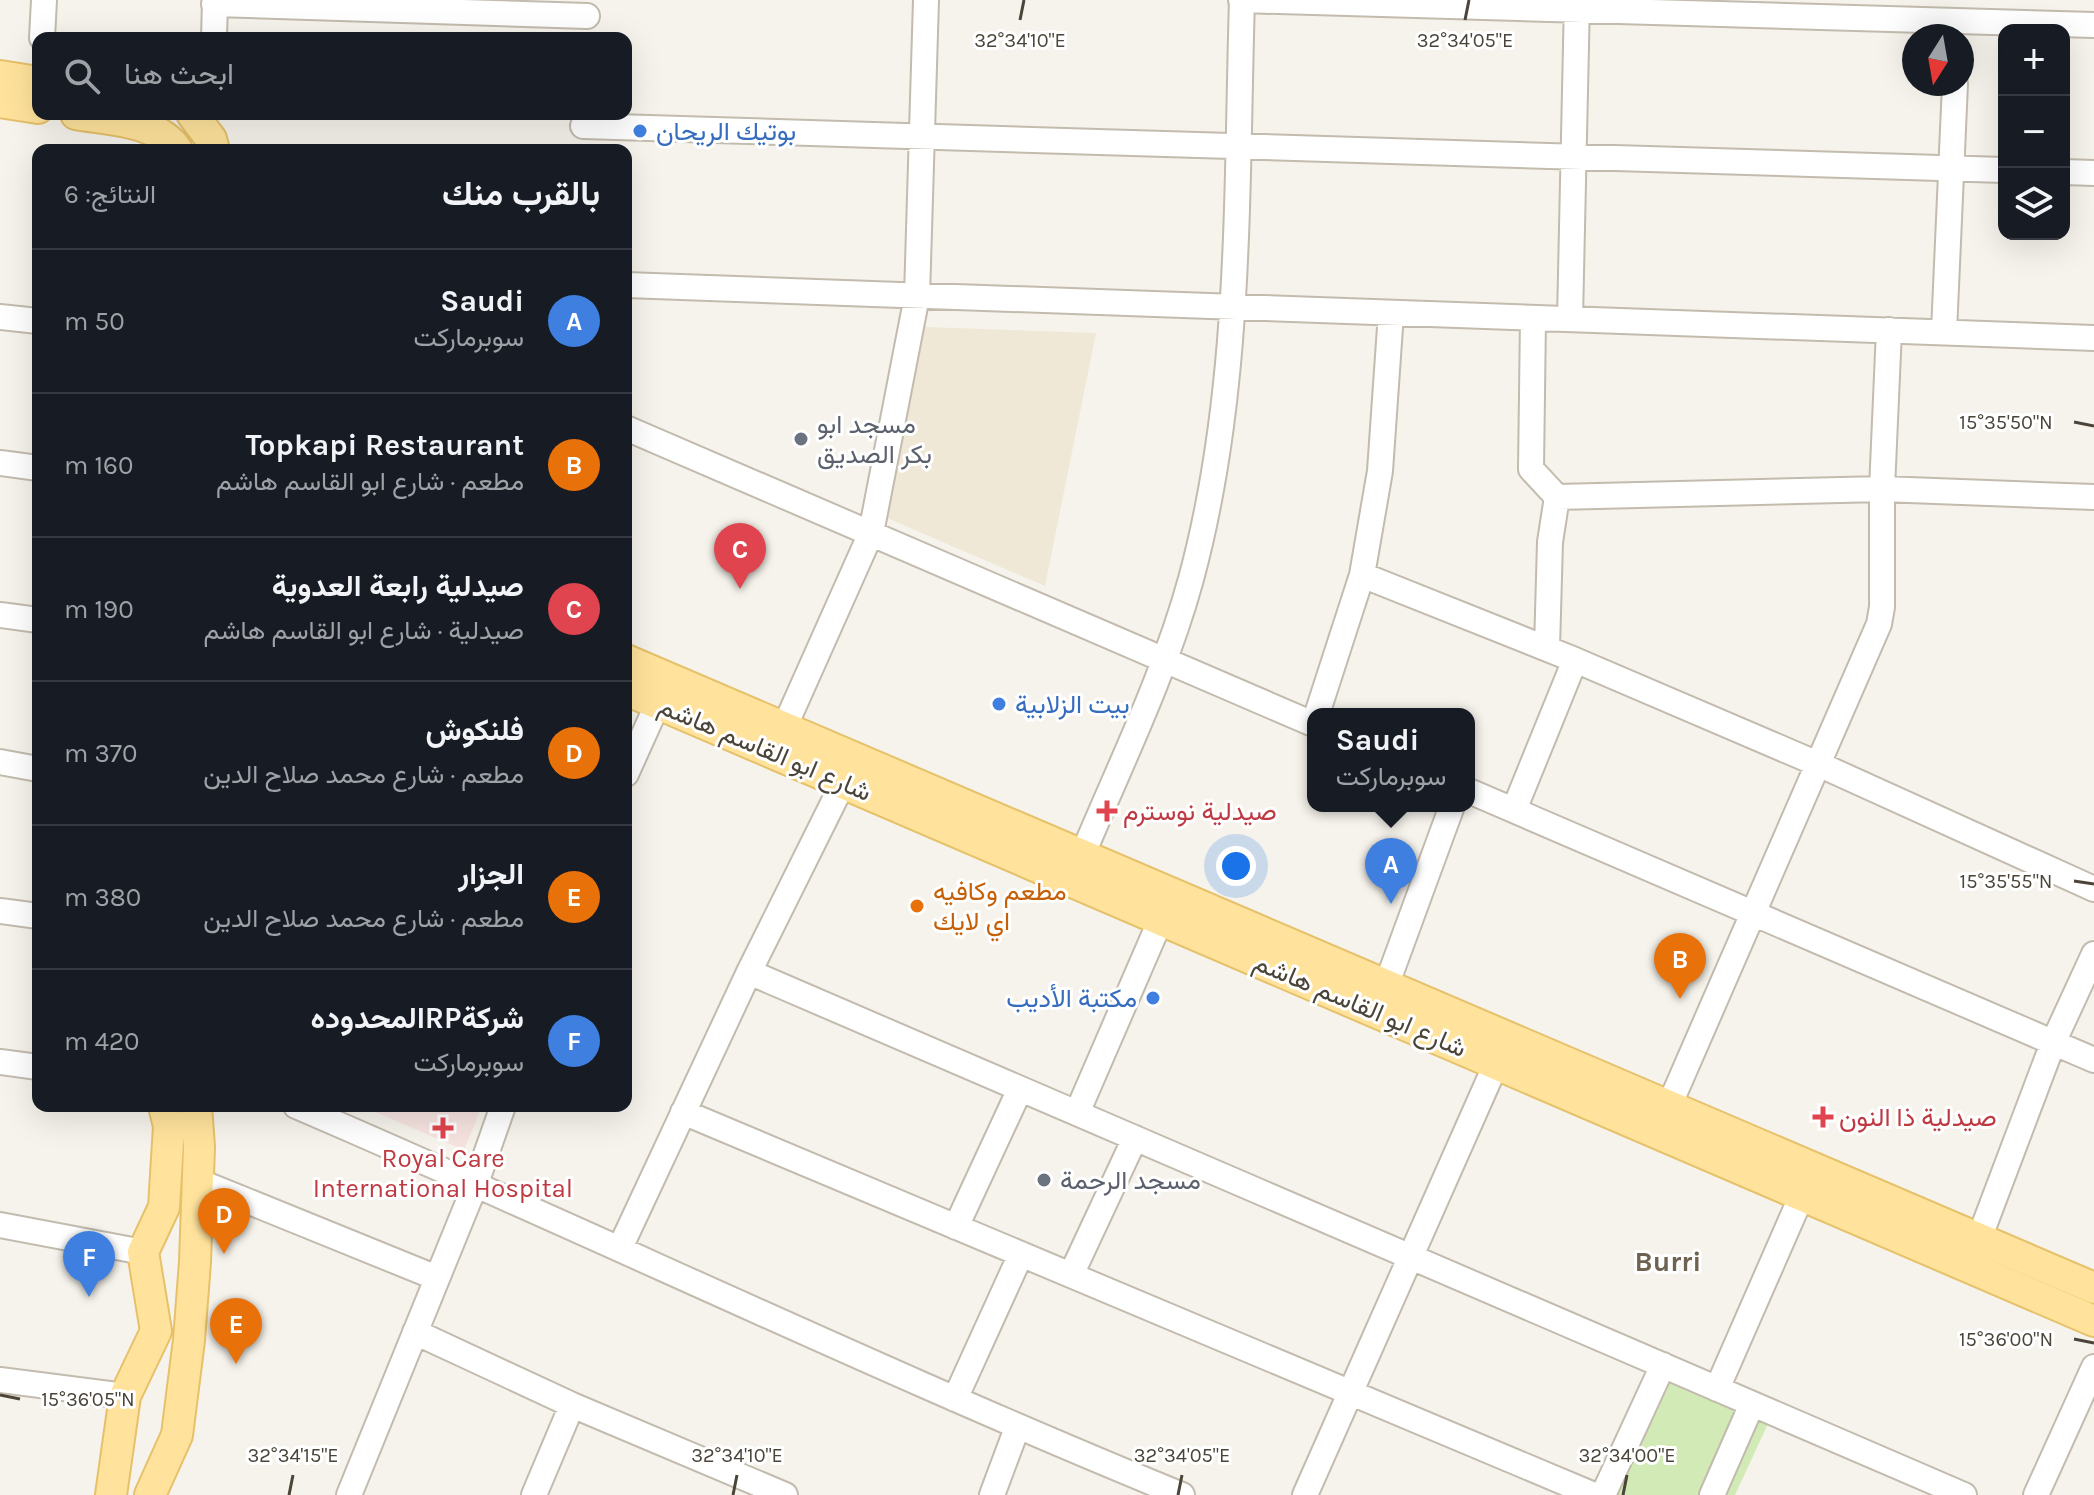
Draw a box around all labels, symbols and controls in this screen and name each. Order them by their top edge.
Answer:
north arrow [1902,24,1974,96]
map controls [1998,24,2070,240]
button: + [1998,24,2070,96]
text: 32°34'10"E [974,29,1066,52]
text: 32°34'05"E [1417,29,1513,52]
search box [32,32,632,120]
icon: search [60,54,104,98]
text: ابحث هنا [124,56,234,92]
button: − [1998,96,2070,168]
place label: بوتيك الريحان [656,116,796,147]
marker: بوتيك الريحان [631,122,649,140]
button: layers [1998,168,2070,240]
text: بالقرب منك [442,174,600,214]
text: النتائج: 6 [64,179,156,210]
text: Saudi [440,283,524,319]
text: 50 m [64,306,125,337]
text: A [566,306,582,337]
text: سوبرماركت [413,322,524,353]
place label: مسجد ابو بكر الصديق [817,409,932,470]
text: 15°35'50"N [1959,411,2053,434]
text: Topkapi Restaurant [245,427,524,463]
marker: مسجد ابو بكر الصديق [792,430,810,448]
text: 160 m [64,450,133,481]
text: B [566,450,582,481]
text: مطعم · شارع ابو القاسم هاشم [216,466,524,497]
pin: C [714,523,766,589]
text: صيدلية رابعة العدوية [272,568,524,604]
text: 190 m [64,594,134,625]
text: C [566,594,582,625]
text: صيدلية · شارع ابو القاسم هاشم [203,615,524,646]
place label: بيت الزلابية [1015,689,1130,720]
street label: شارع ابو القاسم هاشم [653,690,876,810]
marker: بيت الزلابية [990,695,1008,713]
popup [1307,708,1475,812]
text: فلنكوش [425,712,524,748]
text: Saudi [1336,722,1419,758]
text: 370 m [64,738,138,769]
text: D [565,738,583,769]
text: مطعم · شارع محمد صلاح الدين [203,759,524,790]
text: سوبرماركت [1336,761,1446,792]
place label: صيدلية نوسترم [1123,796,1277,828]
marker: صيدلية نوسترم [1098,802,1116,820]
pin: A [1365,838,1417,904]
your location [1216,846,1256,886]
text: الجزار [458,856,524,892]
text: 15°35'55"N [1960,870,2052,893]
place label: مطعم وكافيه اي لايك [933,876,1067,942]
text: 380 m [64,882,141,913]
text: E [566,882,582,913]
marker: مطعم وكافيه اي لايك [908,897,926,915]
text: مطعم · شارع محمد صلاح الدين [203,903,524,934]
pin: B [1654,933,1706,999]
street label: شارع ابو القاسم هاشم [1248,946,1471,1066]
place label: مكتبة الأديب [1006,983,1137,1014]
marker: مكتبة الأديب [1144,989,1162,1007]
text: شركةRPالمحدوده [310,1000,524,1036]
text: 420 m [64,1026,140,1057]
text: F [567,1026,581,1057]
text: سوبرماركت [413,1047,524,1078]
place label: صيدلية ذا النون [1839,1102,1997,1133]
marker: صيدلية ذا النون [1814,1108,1832,1126]
marker: Royal Care International Hospital [432,1117,454,1139]
place label: Royal Care International Hospital [313,1143,573,1204]
place label: مسجد الرحمة [1060,1165,1201,1196]
marker: مسجد الرحمة [1035,1171,1053,1189]
pin: D [198,1188,250,1254]
pin: F [63,1231,115,1297]
district label: Burri [1635,1245,1701,1278]
pin: E [210,1298,262,1364]
text: 15°36'00"N [1959,1328,2053,1351]
text: 15°36'05"N [41,1388,135,1411]
text: 32°34'15"E [247,1444,339,1467]
text: 32°34'10"E [691,1444,783,1467]
text: 32°34'05"E [1134,1444,1230,1467]
text: 32°34'00"E [1579,1444,1675,1467]

